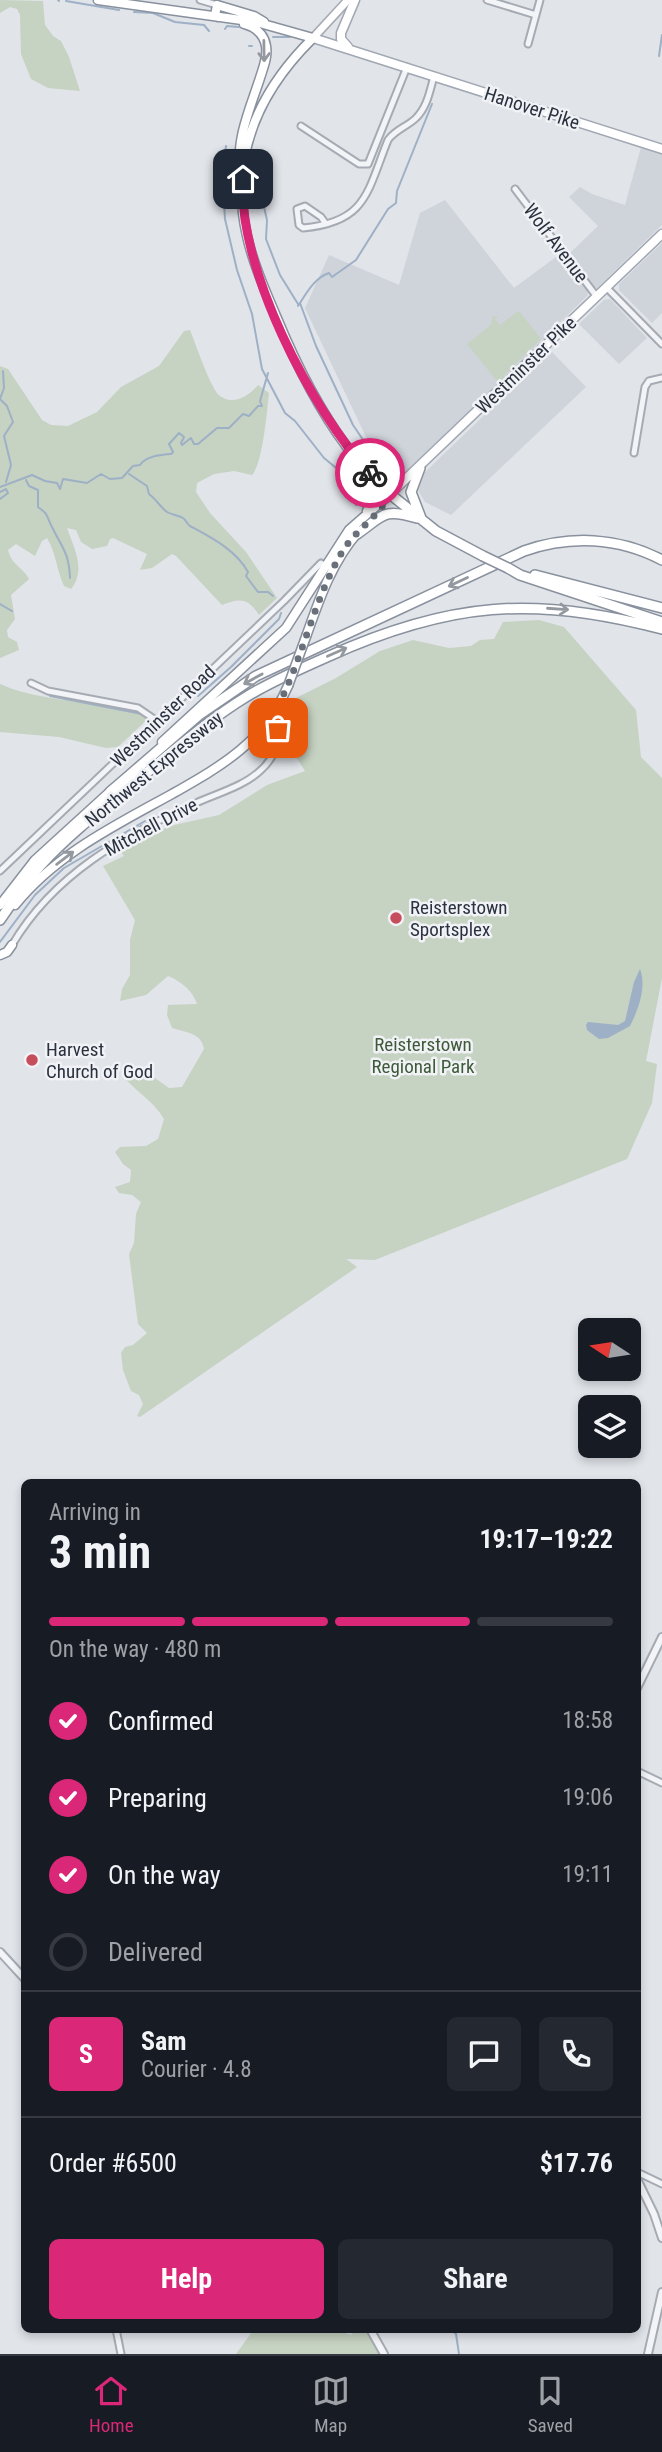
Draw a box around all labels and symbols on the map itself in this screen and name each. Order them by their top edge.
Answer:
one-way arrow [258,39,271,62]
street label: Hanover Pike [481,82,583,134]
pin [213,149,273,209]
street label: Wolf Avenue [519,199,593,287]
street label: Westminster Pike [471,311,581,419]
courier [335,438,405,508]
one-way arrow [448,576,469,589]
one-way arrow [546,603,568,616]
one-way arrow [326,645,347,658]
street label: Westminster Road [106,660,220,772]
one-way arrow [243,672,263,686]
pin [248,698,308,758]
street label: Northwest Expressway [81,706,228,832]
street label: Mitchell Drive [100,793,202,861]
one-way arrow [55,850,74,865]
place label: Reisterstown Sportsplex [410,896,508,941]
marker: Reisterstown Sportsplex [388,910,404,926]
park label: Reisterstown Regional Park [371,1033,475,1078]
place label: Harvest Church of God [46,1038,153,1083]
marker: Harvest Church of God [24,1052,40,1068]
north arrow [578,1318,640,1381]

